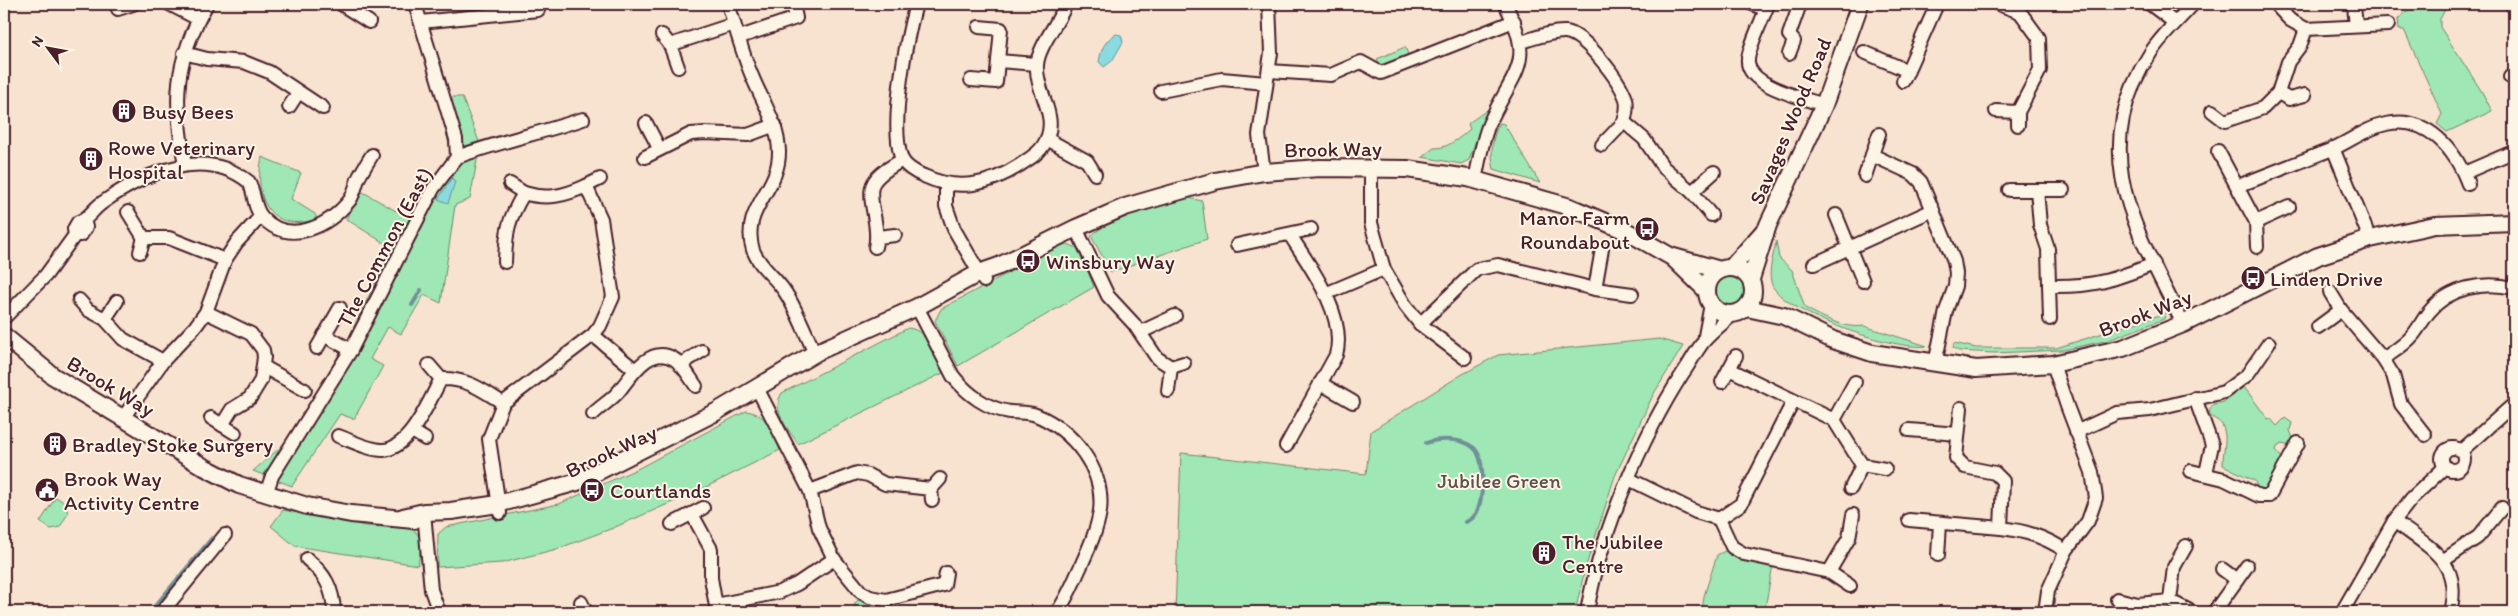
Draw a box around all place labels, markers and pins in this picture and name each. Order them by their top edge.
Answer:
building icon: Busy Bees [111,98,137,124]
place label: Busy Bees [142,99,234,124]
place label: Rowe Veterinary Hospital [108,135,255,184]
building icon: Rowe Veterinary Hospital [78,146,104,172]
place label: Manor Farm Roundabout [1520,205,1630,254]
bus stop icon: Manor Farm Roundabout [1634,216,1660,242]
bus stop icon: Winsbury Way [1015,248,1041,274]
place label: Winsbury Way [1046,249,1175,274]
bus stop icon: Linden Drive [2240,265,2266,291]
place label: Linden Drive [2270,266,2383,291]
building icon: Bradley Stoke Surgery [42,431,68,457]
place label: Bradley Stoke Surgery [72,432,273,457]
place label: Brook Way Activity Centre [64,466,199,515]
public building icon: Brook Way Activity Centre [34,477,60,503]
bus stop icon: Courtlands [579,477,605,503]
place label: Courtlands [610,478,711,503]
place label: The Jubilee Centre [1562,529,1663,578]
building icon: The Jubilee Centre [1531,540,1557,566]

